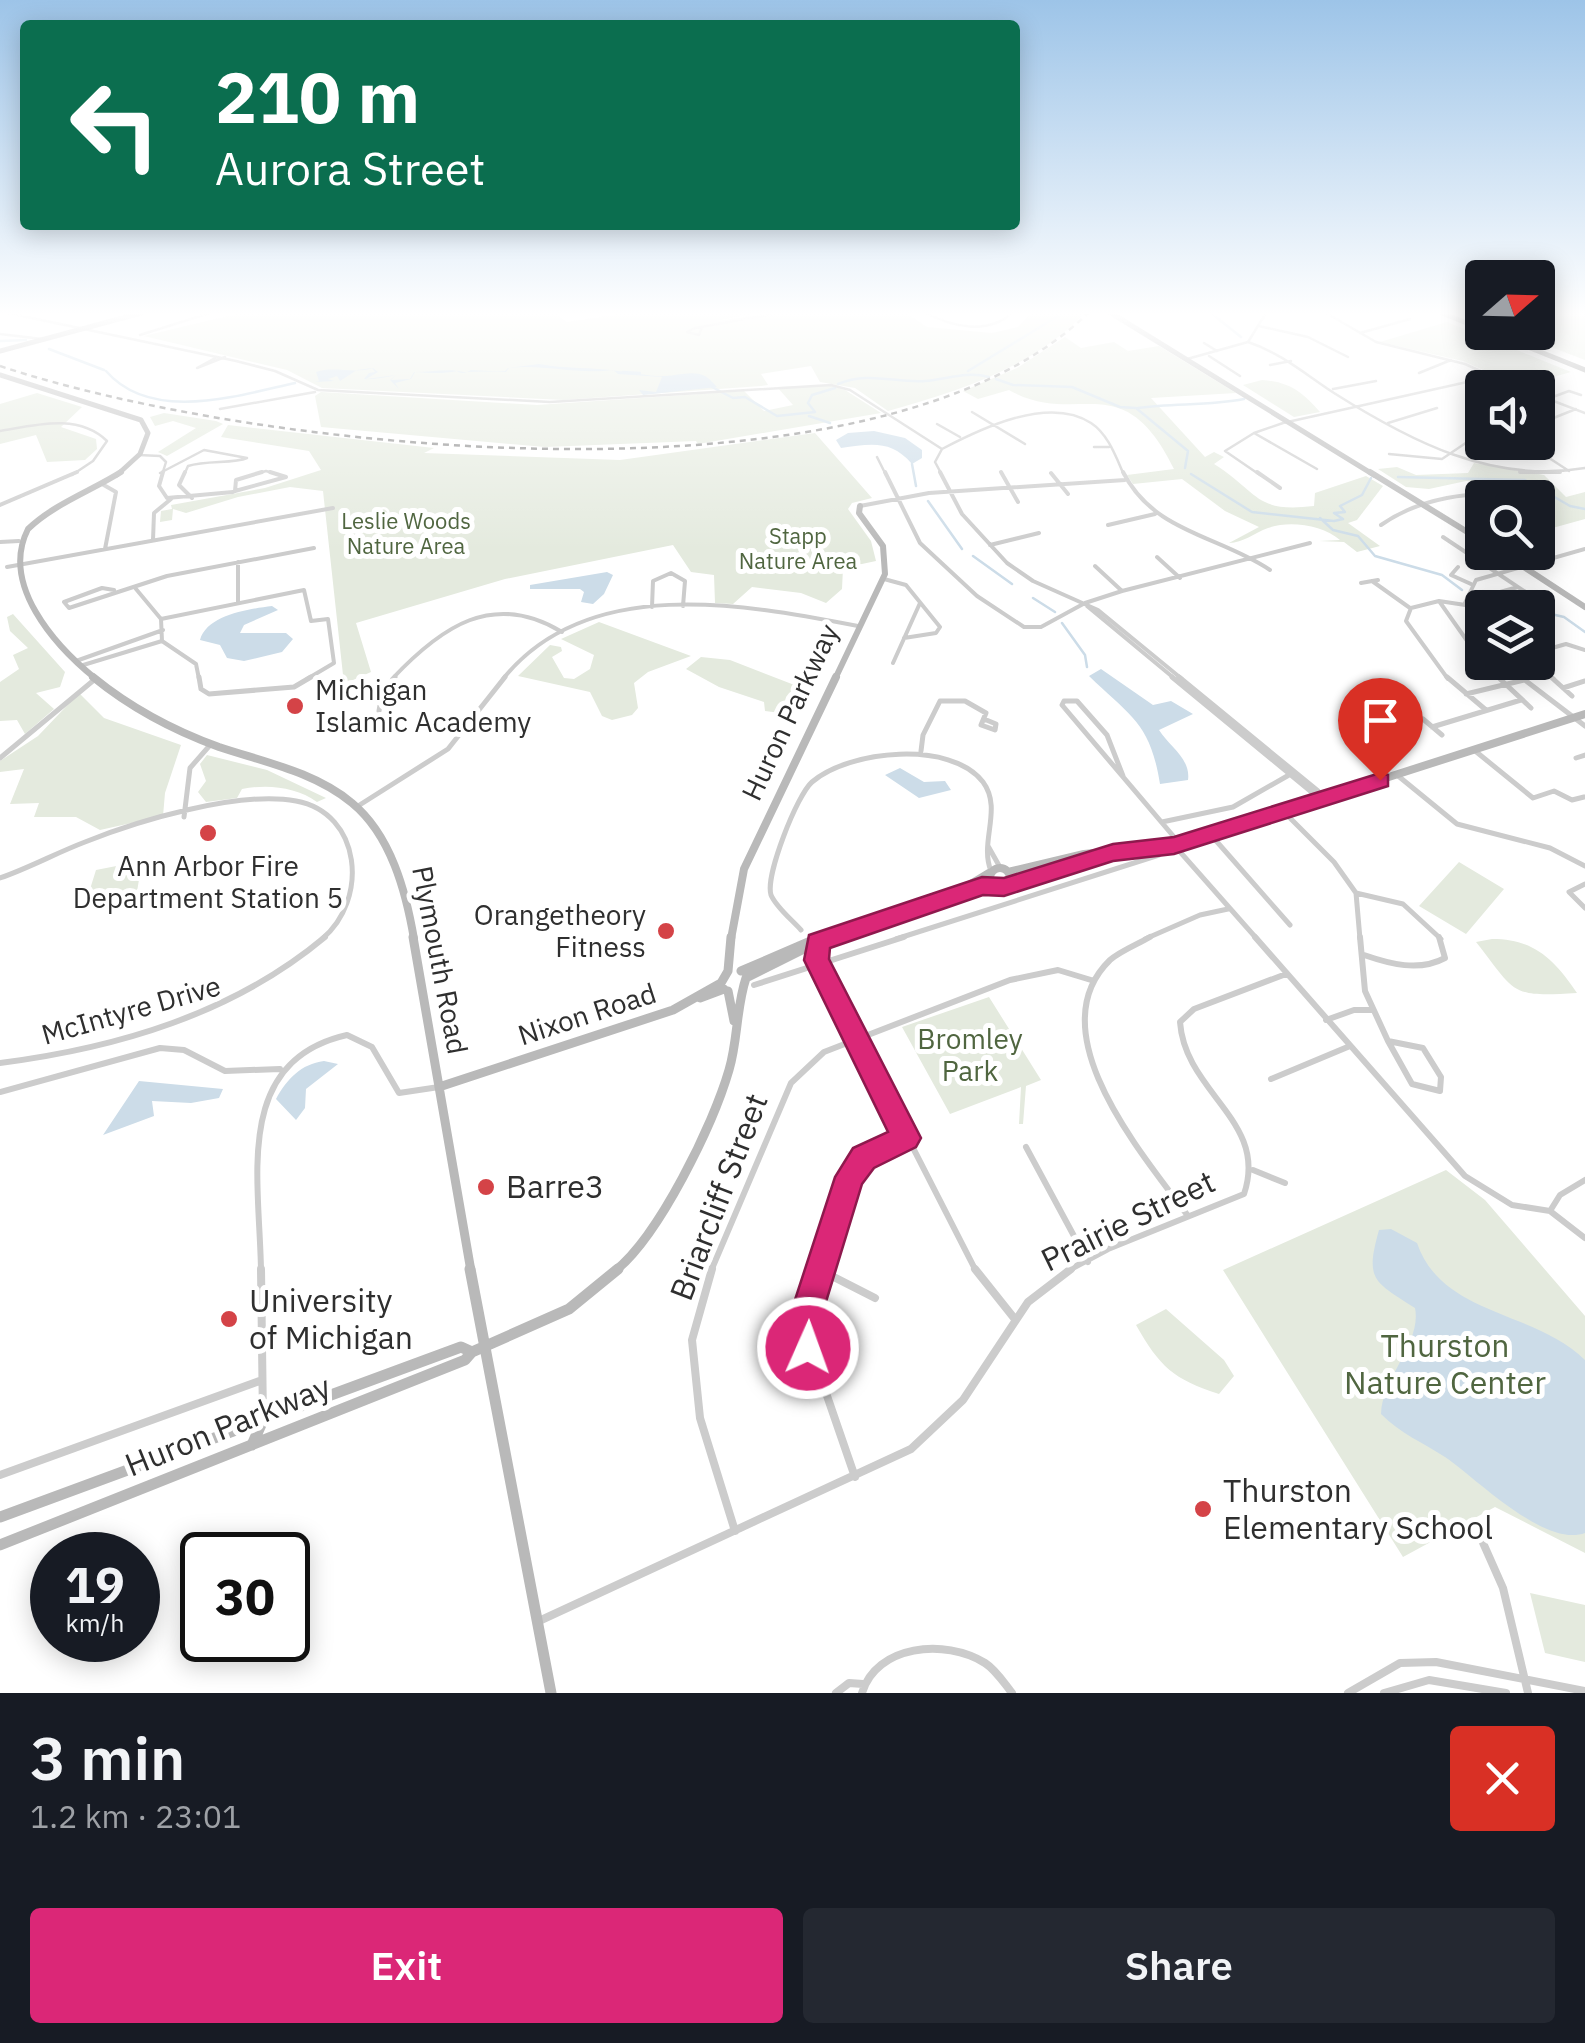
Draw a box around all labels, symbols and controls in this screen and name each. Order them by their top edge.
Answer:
text: 210 m [215,51,420,142]
icon: left [50,60,180,190]
text: Aurora Street [215,139,485,197]
north arrow [1465,260,1555,350]
map controls [1465,260,1555,680]
button: sound [1465,370,1555,460]
button: search [1465,480,1555,570]
park label: Leslie Woods Nature Area [341,506,471,560]
park label: Stapp Nature Area [739,521,858,575]
button: layers [1465,590,1555,680]
street label: Huron Parkway [732,618,847,806]
place label: Michigan Islamic Academy [315,671,531,740]
pin [1338,678,1423,781]
icon: arrive [1353,693,1408,748]
marker: Michigan Islamic Academy [284,695,306,717]
marker: Ann Arbor Fire Department Station 5 [197,822,219,844]
place label: Ann Arbor Fire Department Station 5 [73,847,343,916]
street label: Plymouth Road [404,863,477,1057]
place label: Orangetheory Fitness [474,896,646,965]
marker: Orangetheory Fitness [655,920,677,942]
street label: McIntyre Drive [37,966,225,1053]
street label: Nixon Road [513,974,661,1053]
park label: Bromley Park [917,1020,1023,1089]
street label: Briarcliff Street [659,1087,777,1306]
street label: Prairie Street [1034,1160,1221,1280]
place label: Barre3 [506,1165,604,1207]
marker: Barre3 [475,1176,497,1198]
place label: University of Michigan [249,1279,413,1358]
position arrow [756,1296,860,1400]
marker: University of Michigan [218,1308,240,1330]
park label: Thurston Nature Center [1344,1324,1546,1403]
street label: Huron Parkway [119,1365,337,1485]
place label: Thurston Elementary School [1223,1469,1493,1548]
marker: Thurston Elementary School [1192,1498,1214,1520]
speed limit sign: 30 [180,1532,310,1662]
text: 19 [65,1552,125,1617]
text: km/h [66,1606,124,1639]
text: 3 min [30,1718,185,1797]
button: close [1450,1726,1555,1831]
text: 1.2 km · 23:01 [30,1795,241,1837]
button: Exit [30,1908,783,2023]
button: Share [803,1908,1555,2023]

